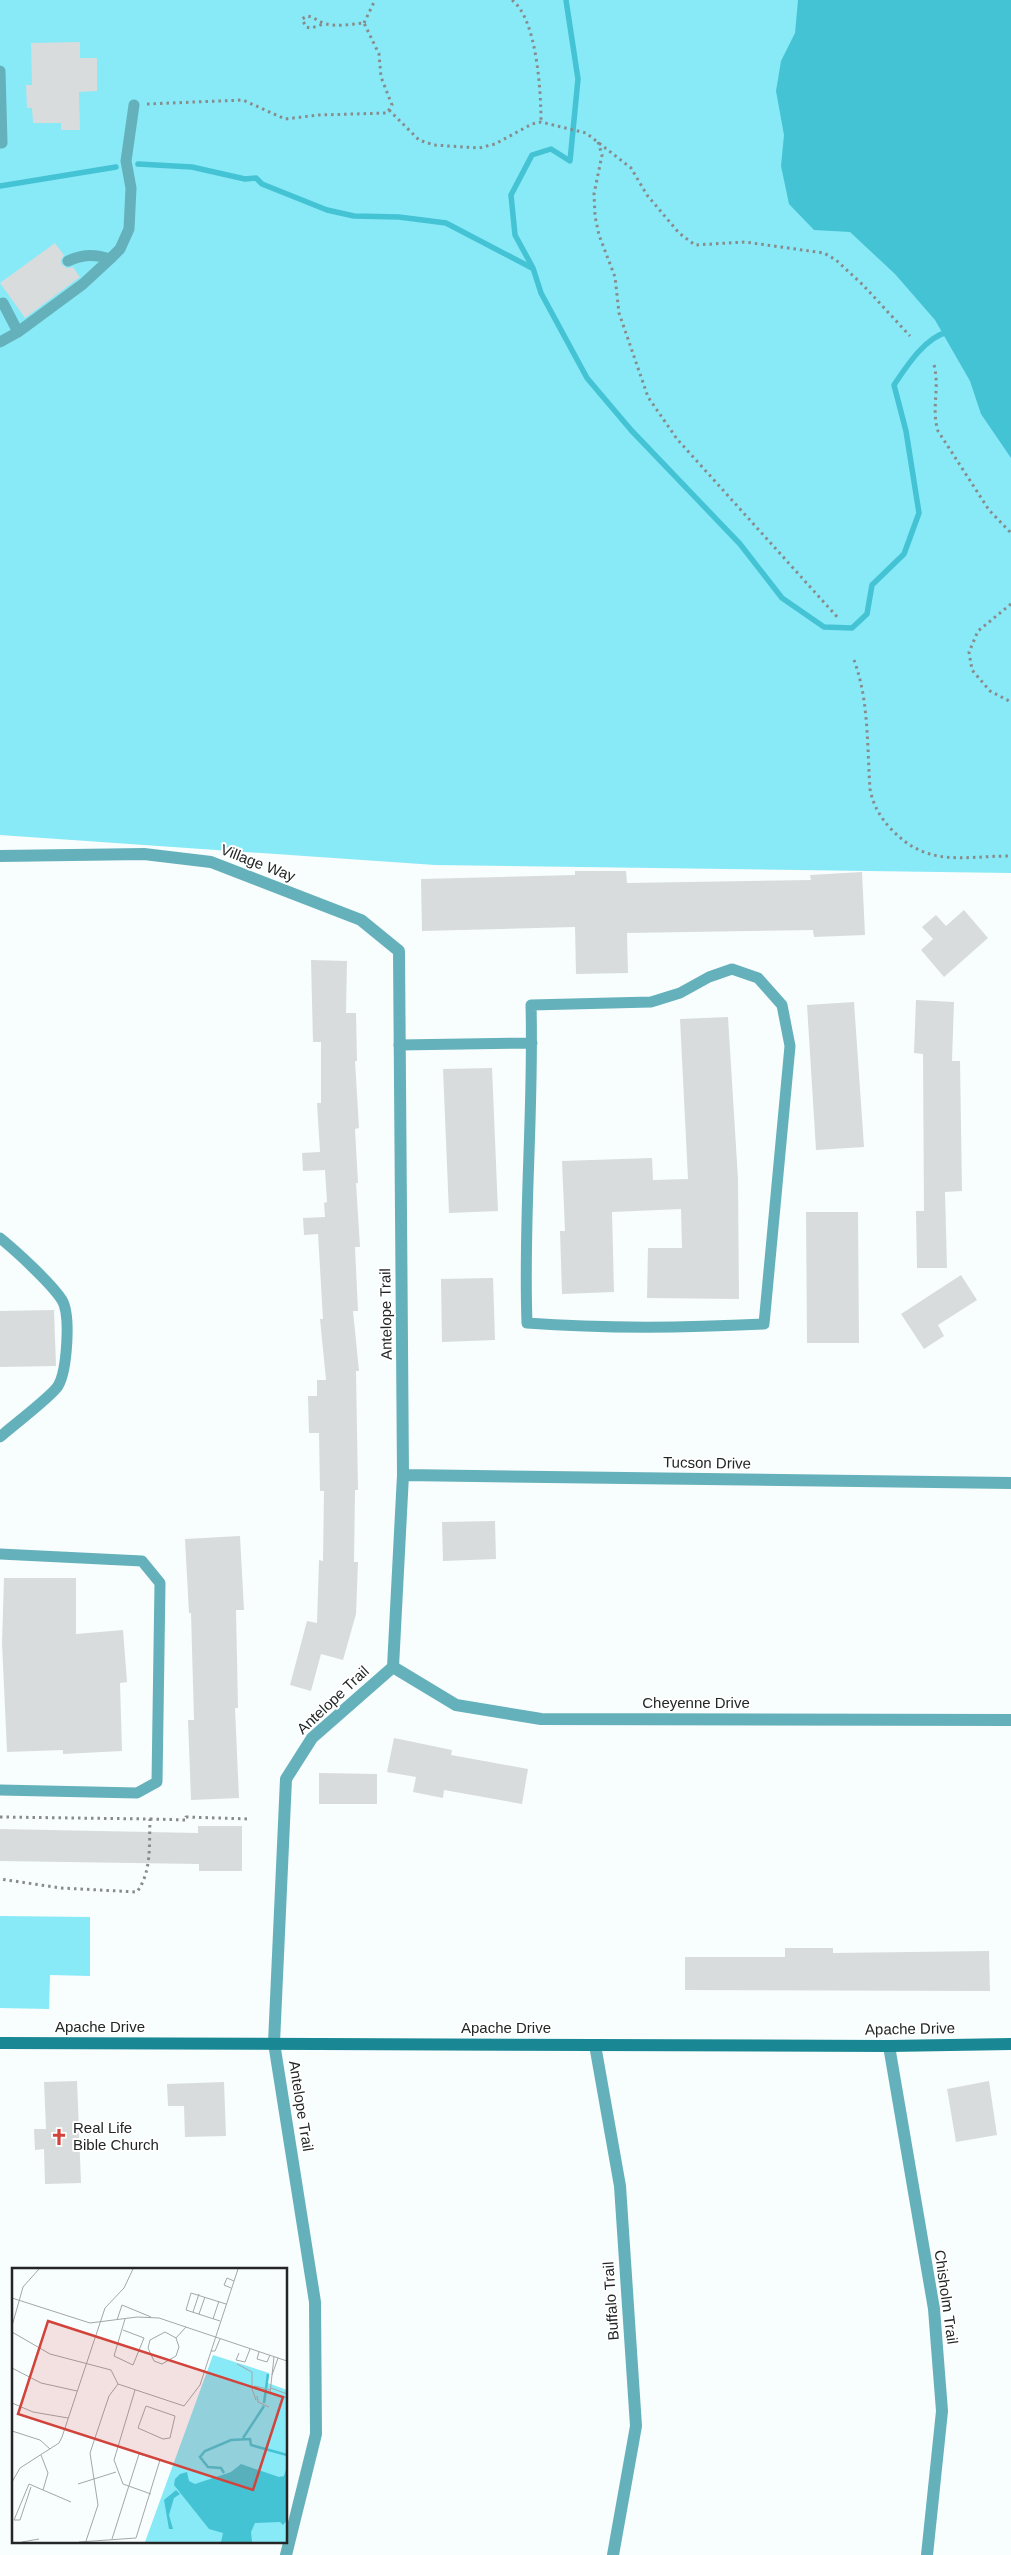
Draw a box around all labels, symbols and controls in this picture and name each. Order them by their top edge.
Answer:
street label: Village Way [219,841,298,885]
street label: Antelope Trail [376,1268,395,1360]
street label: Tucson Drive [663,1453,751,1472]
street label: Antelope Trail [293,1662,372,1737]
street label: Cheyenne Drive [642,1694,750,1711]
street label: Apache Drive [55,2018,145,2035]
street label: Apache Drive [461,2019,551,2036]
street label: Apache Drive [865,2019,955,2038]
street label: Antelope Trail [286,2059,317,2153]
place label: Real Life Bible Church [73,2119,159,2153]
church icon: Real Life Bible Church [49,2127,69,2147]
street label: Chisholm Trail [931,2249,962,2345]
street label: Buffalo Trail [599,2261,622,2341]
inset map [12,2268,288,2542]

